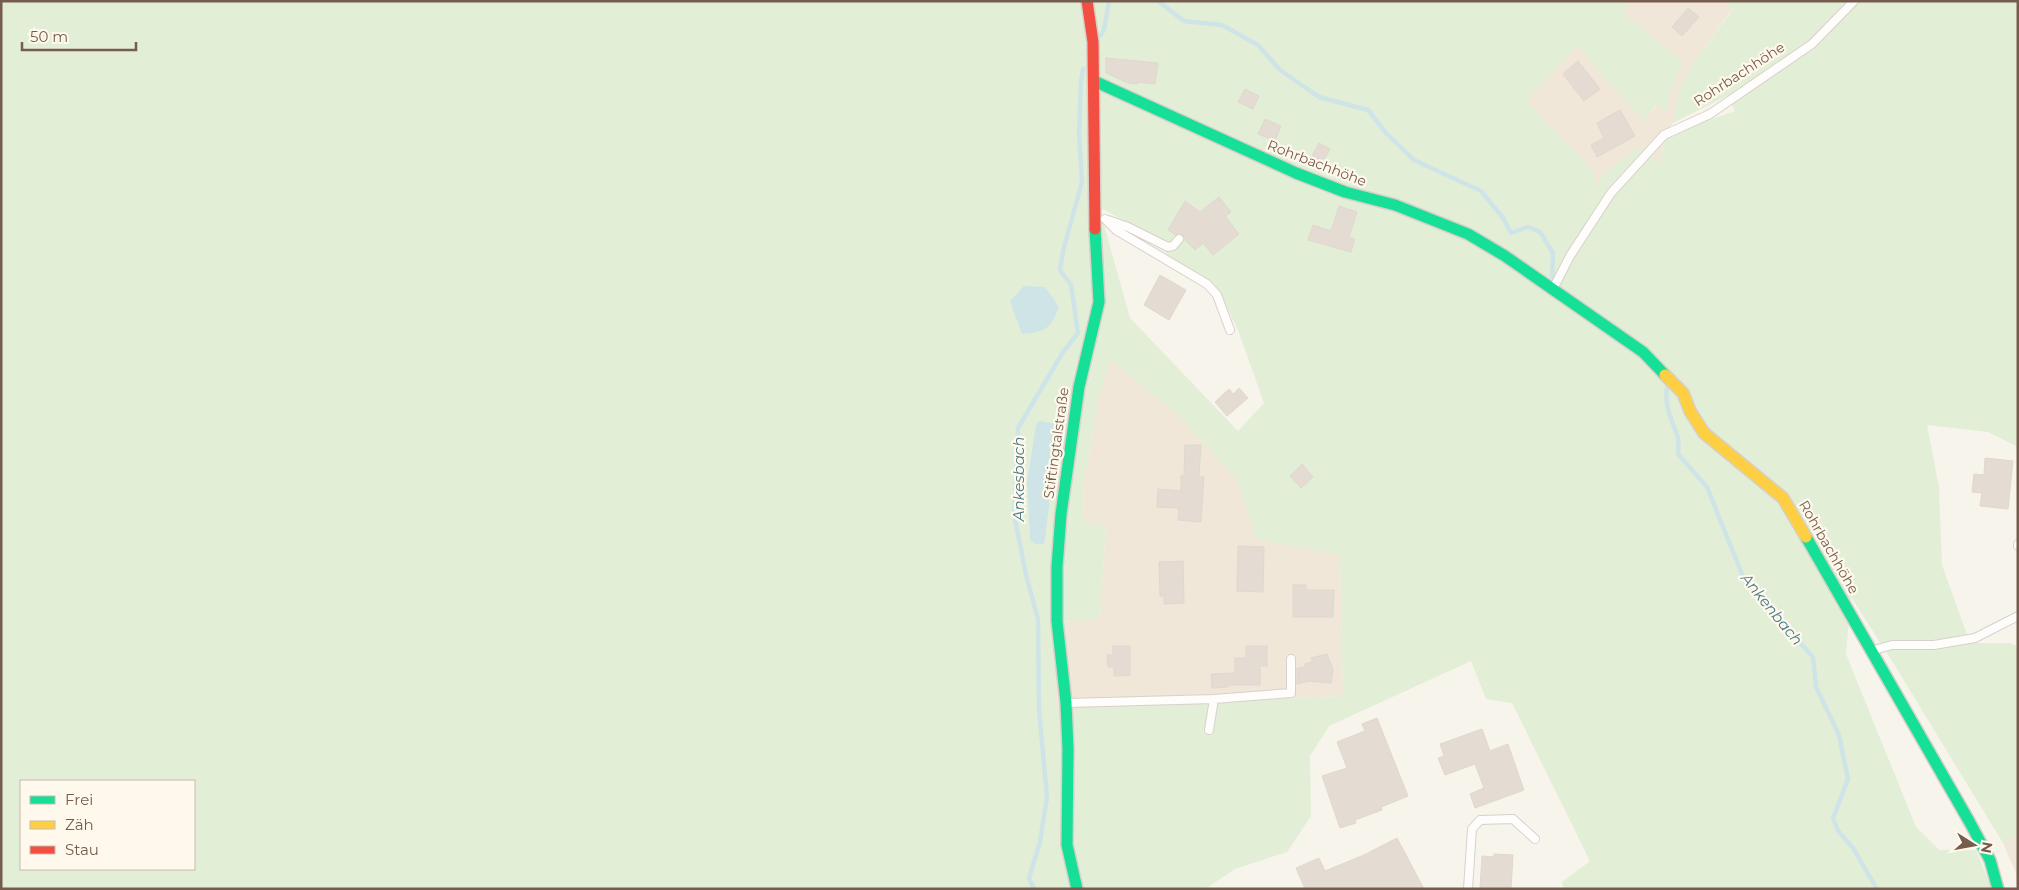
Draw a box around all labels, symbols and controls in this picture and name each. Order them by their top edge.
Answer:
scale bar [22,20,136,52]
text: 50 m [30,27,68,46]
street label: Rohrbachhöhe [1690,38,1788,110]
street label: Rohrbachhöhe [1265,136,1369,190]
street label: Stiftingtalstraße [1039,386,1073,500]
water label: Ankesbach [1009,437,1028,522]
street label: Rohrbachhöhe [1795,497,1863,597]
water label: Ankenbach [1736,568,1807,649]
legend [20,780,195,870]
text: Frei [65,790,93,809]
text: Zäh [65,815,94,834]
north arrow [1949,820,1999,870]
text: Stau [65,840,99,859]
text: N [1977,840,1997,855]

